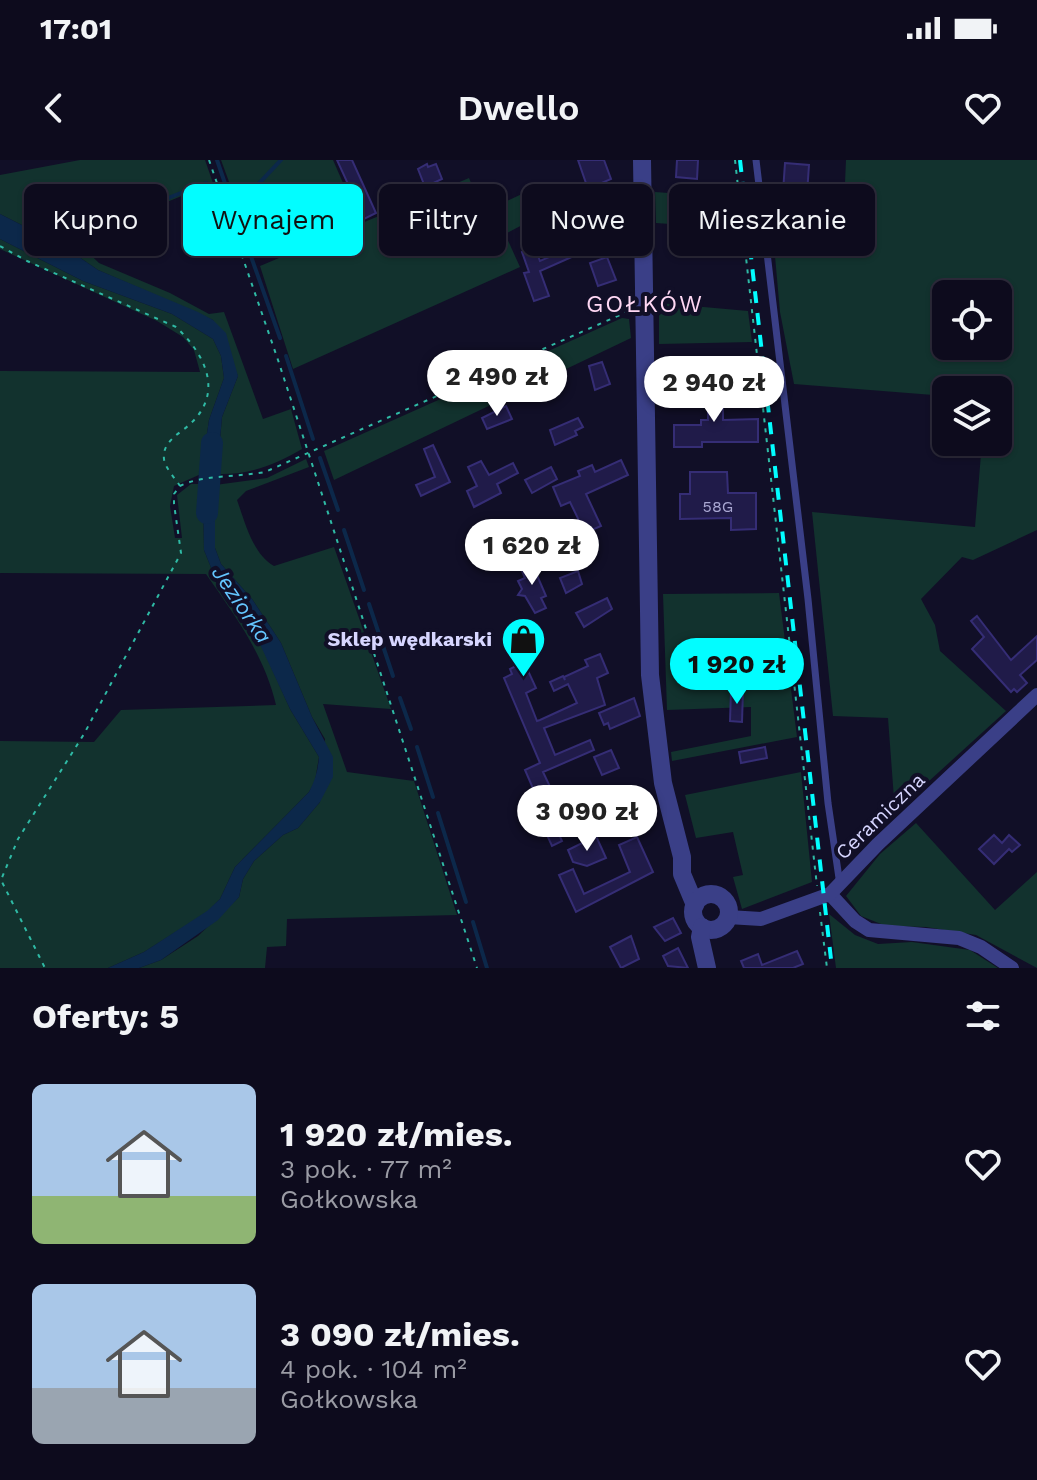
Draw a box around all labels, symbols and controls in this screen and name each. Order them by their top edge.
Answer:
text: 17:01 [40,11,112,46]
icon: back [32,86,76,130]
icon: heart [961,86,1005,130]
text: Dwello [457,87,580,129]
chip: Kupno [24,184,167,256]
chip: Wynajem [183,184,363,256]
chip: Filtry [379,184,506,256]
chip: Nowe [522,184,653,256]
chip: Mieszkanie [669,184,875,256]
map controls [932,280,1012,456]
button: locate [932,280,1012,360]
district label: GOŁKÓW [586,290,704,318]
pin: 2 490 zł [414,350,580,418]
pin: 2 940 zł [631,356,797,424]
text: 2 490 zł [445,361,549,391]
text: 2 940 zł [662,367,766,397]
button: layers [932,376,1012,456]
house number: 58G [703,497,733,516]
pin: 1 620 zł [449,519,615,587]
text: 1 620 zł [483,530,581,560]
water label: Jeziorka [207,561,277,648]
shop icon: Sklep wędkarski [499,615,547,678]
place label: Sklep wędkarski [328,627,492,651]
pin: 1 920 zł [654,638,820,706]
text: 1 920 zł [688,649,786,679]
street label: Ceramiczna [831,768,929,864]
pin: 3 090 zł [504,785,670,853]
text: 3 090 zł [535,796,639,826]
icon: filters [961,994,1005,1038]
text: Oferty: 5 [32,996,179,1036]
text: 1 920 zł/mies. [280,1114,513,1154]
icon: home [96,1116,192,1212]
icon: heart [961,1142,1005,1186]
text: 3 pok. · 77 m² [280,1154,452,1184]
text: Gołkowska [280,1184,418,1214]
text: 3 090 zł/mies. [280,1314,520,1354]
icon: home [96,1316,192,1412]
icon: heart [961,1342,1005,1386]
text: 4 pok. · 104 m² [280,1354,467,1384]
text: Gołkowska [280,1384,418,1414]

